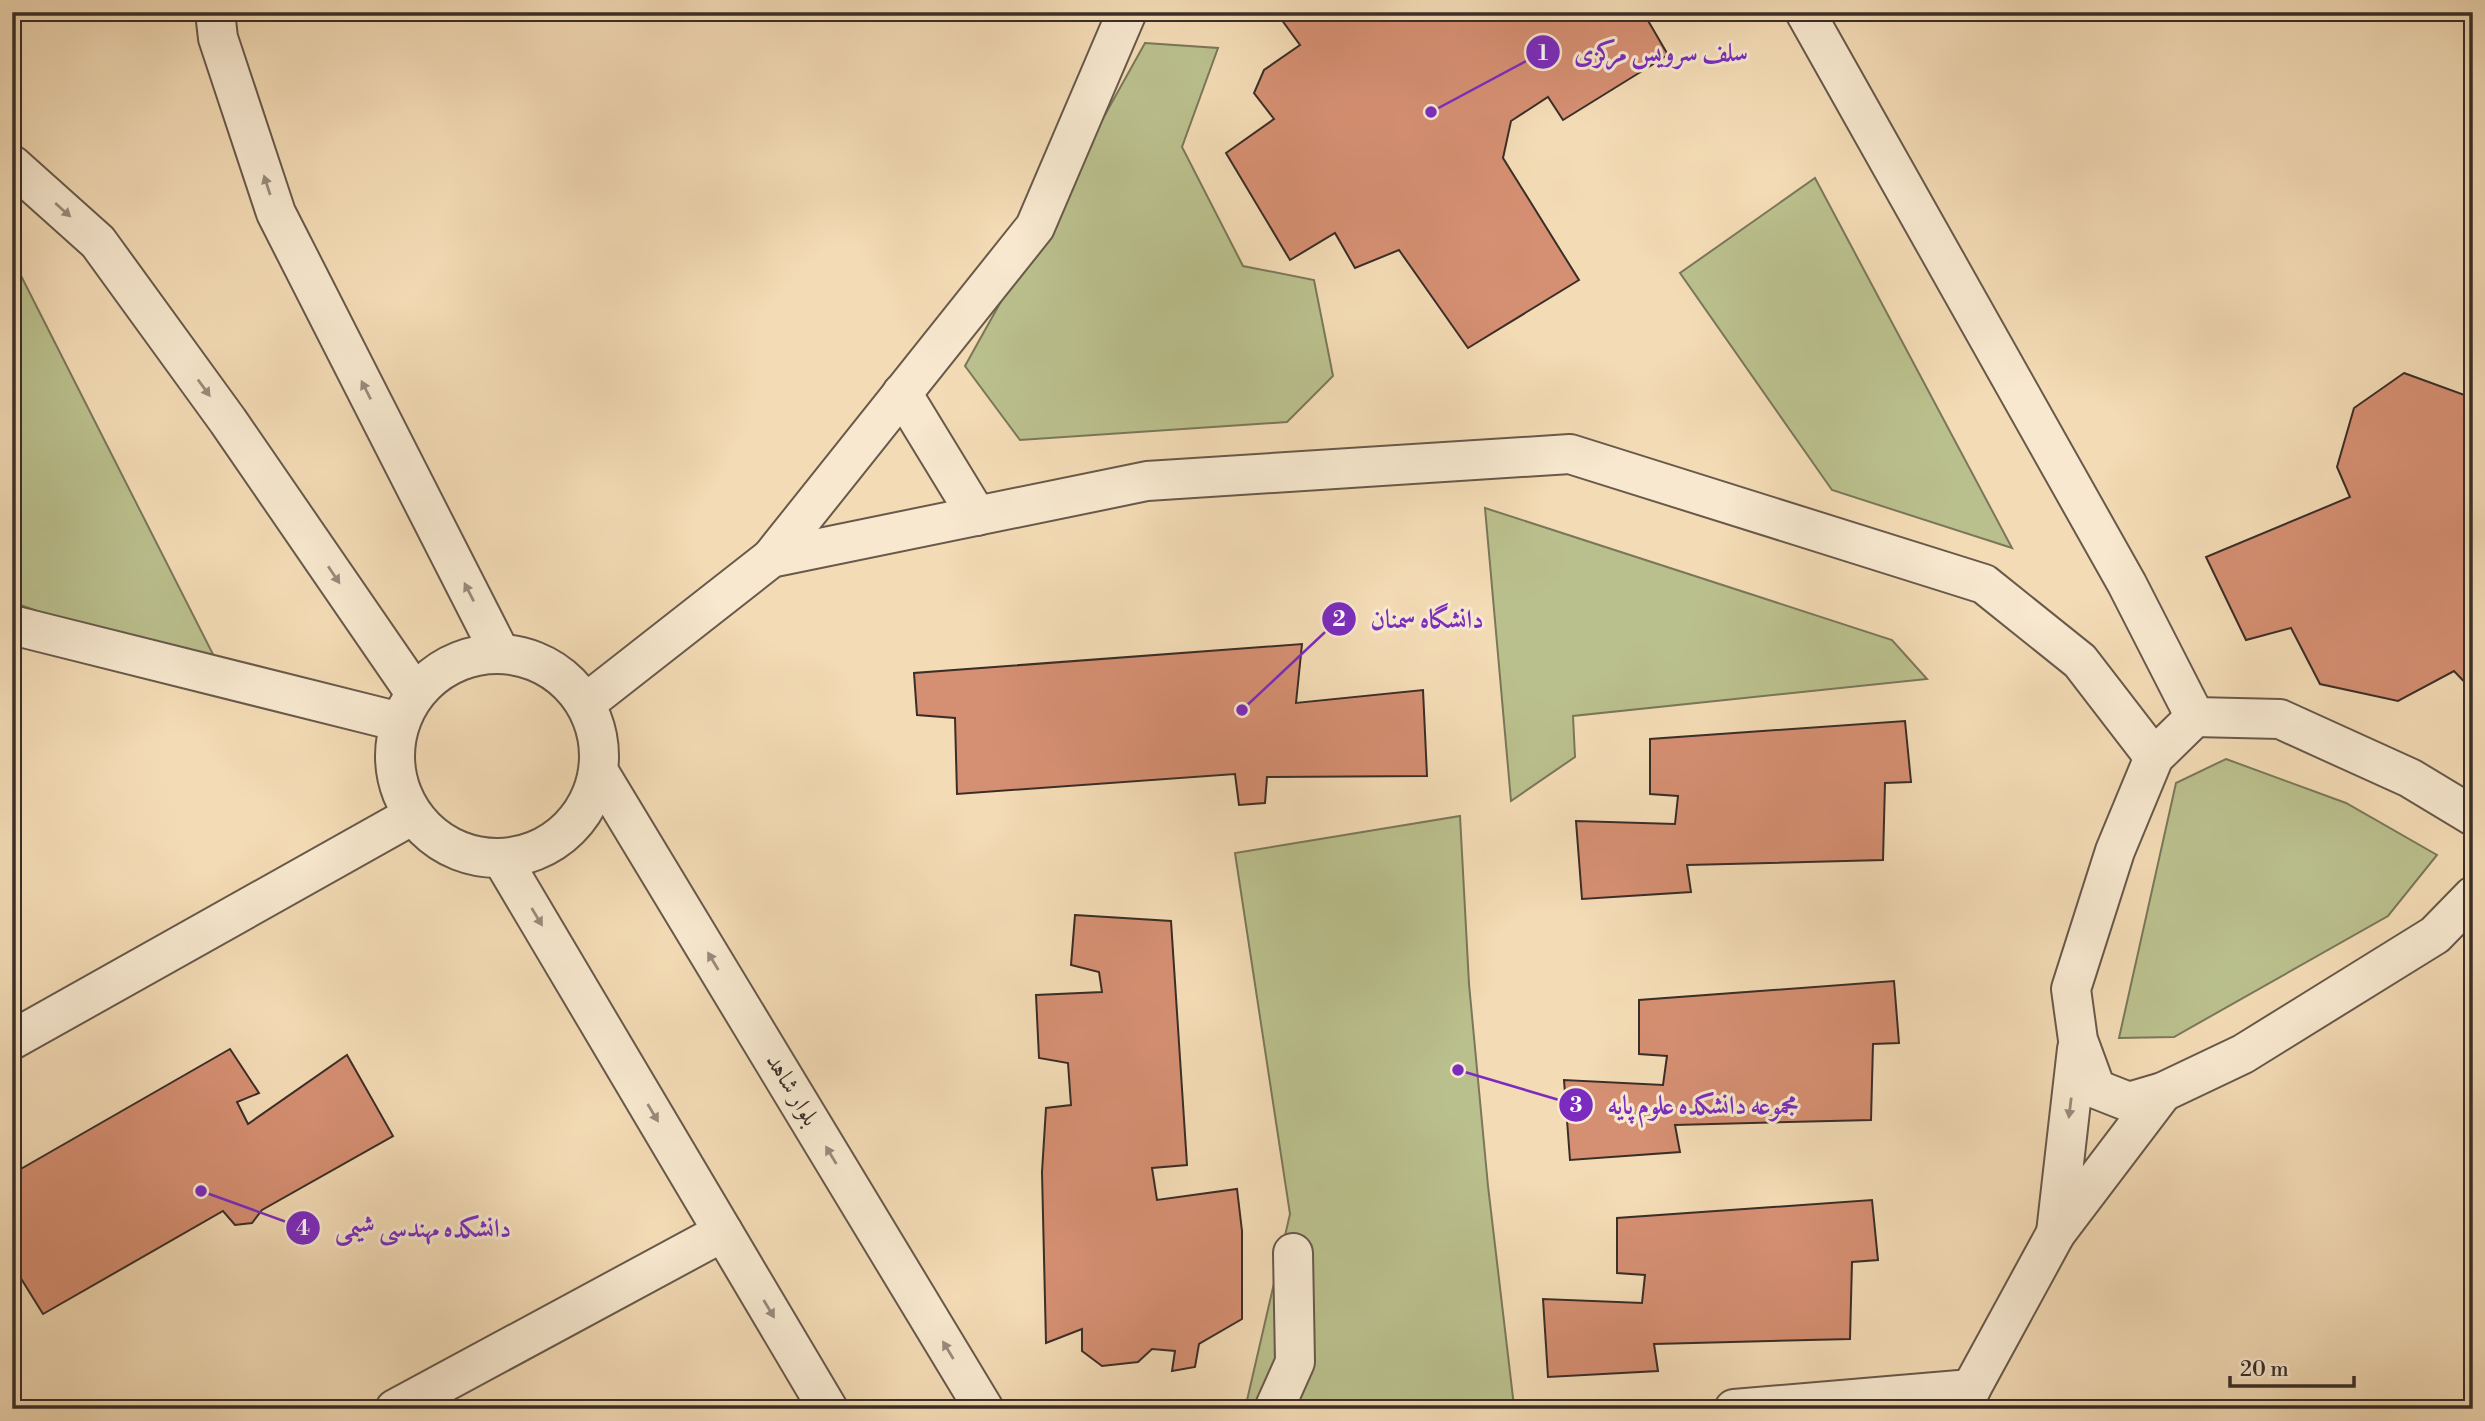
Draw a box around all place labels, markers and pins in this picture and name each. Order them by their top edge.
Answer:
callout: سلف سرویس مرکزی [1525,29,1762,76]
callout: دانشگاه سمنان [1321,595,1498,642]
callout: مجموعه دانشکده علوم پایه [1559,1081,1813,1128]
callout: دانشکده مهندسی شیمی [285,1204,525,1251]

